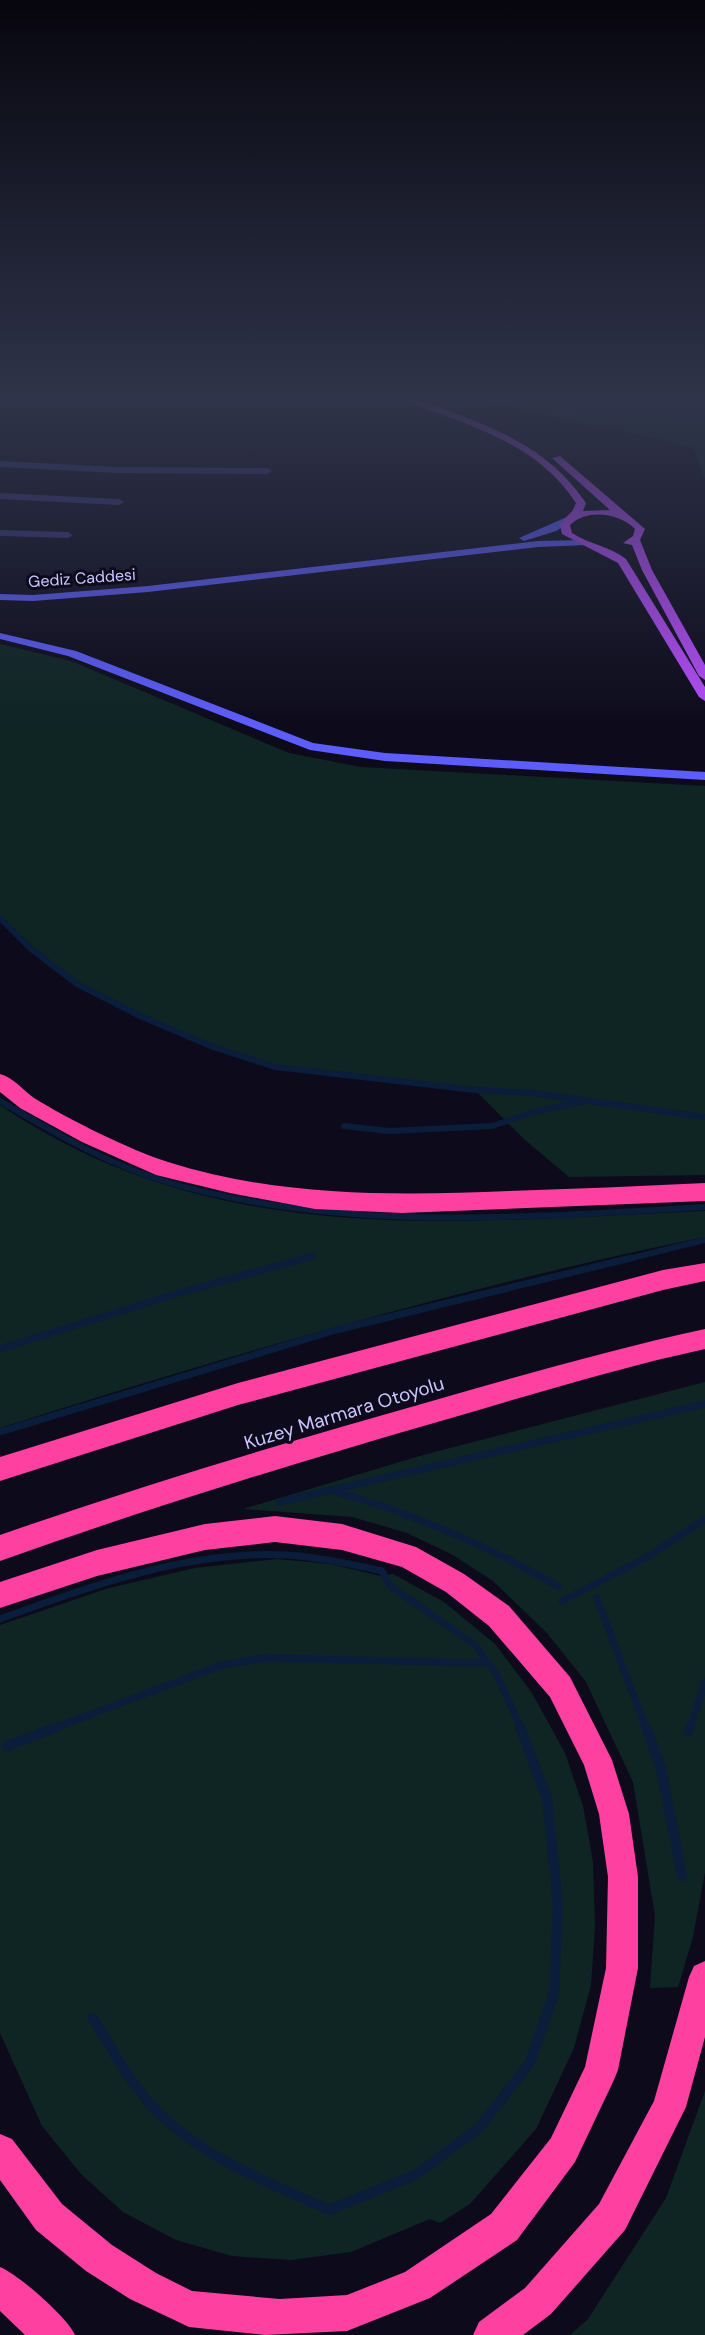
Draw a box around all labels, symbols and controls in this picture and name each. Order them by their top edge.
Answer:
street label: Gediz Caddesi [27,564,137,592]
street label: Kuzey Marmara Otoyolu [241,1371,447,1455]

